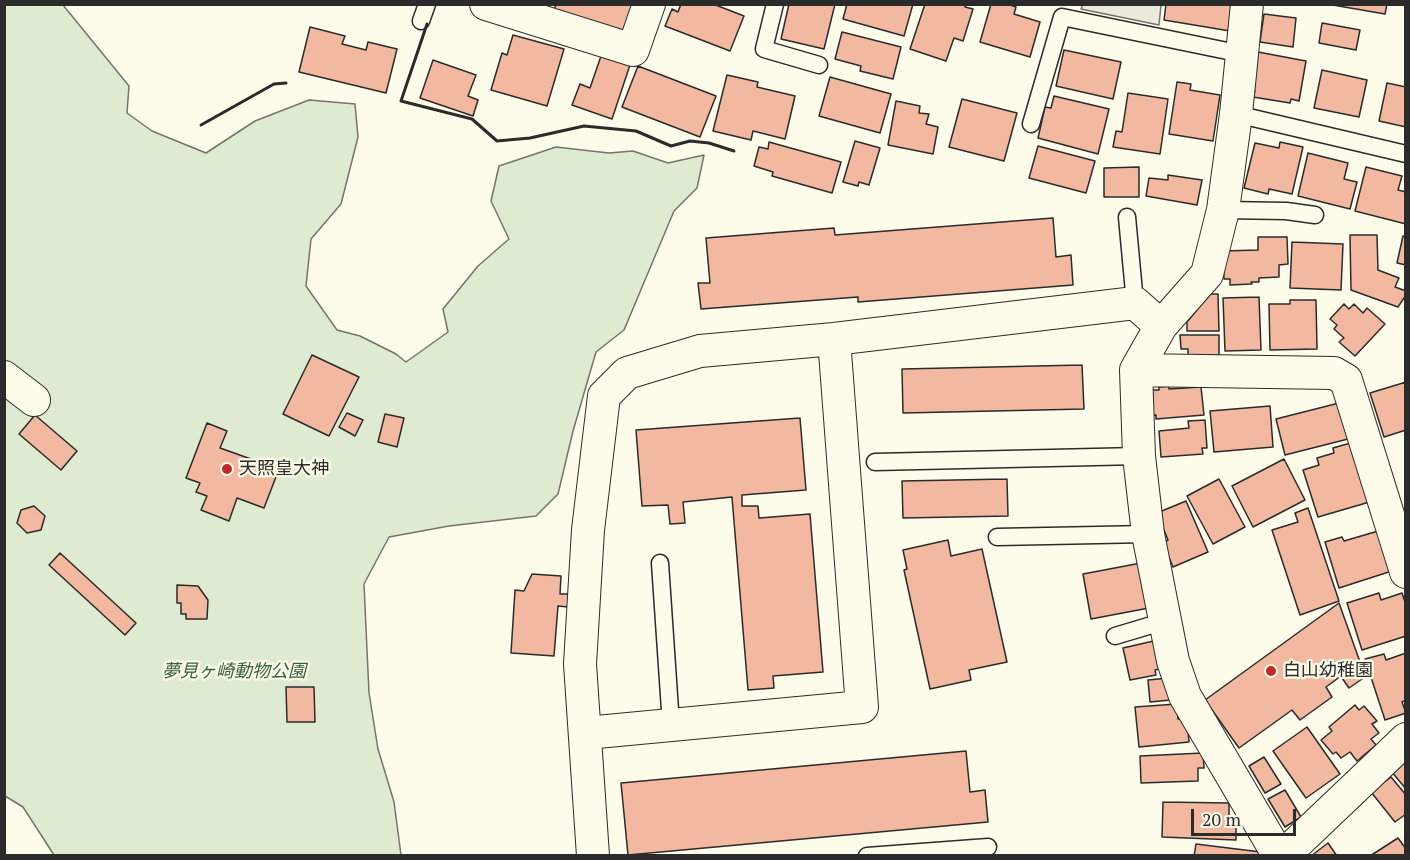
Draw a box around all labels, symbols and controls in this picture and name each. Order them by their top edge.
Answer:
place label: 天照皇大神 [239,458,329,480]
marker: 天照皇大神 [220,462,234,476]
place label: 白山幼稚園 [1283,660,1373,682]
park label: 夢見ヶ崎動物公園 [162,661,306,683]
marker: 白山幼稚園 [1264,664,1278,678]
scale bar [1194,797,1299,835]
text: 20 m [1202,807,1241,831]

